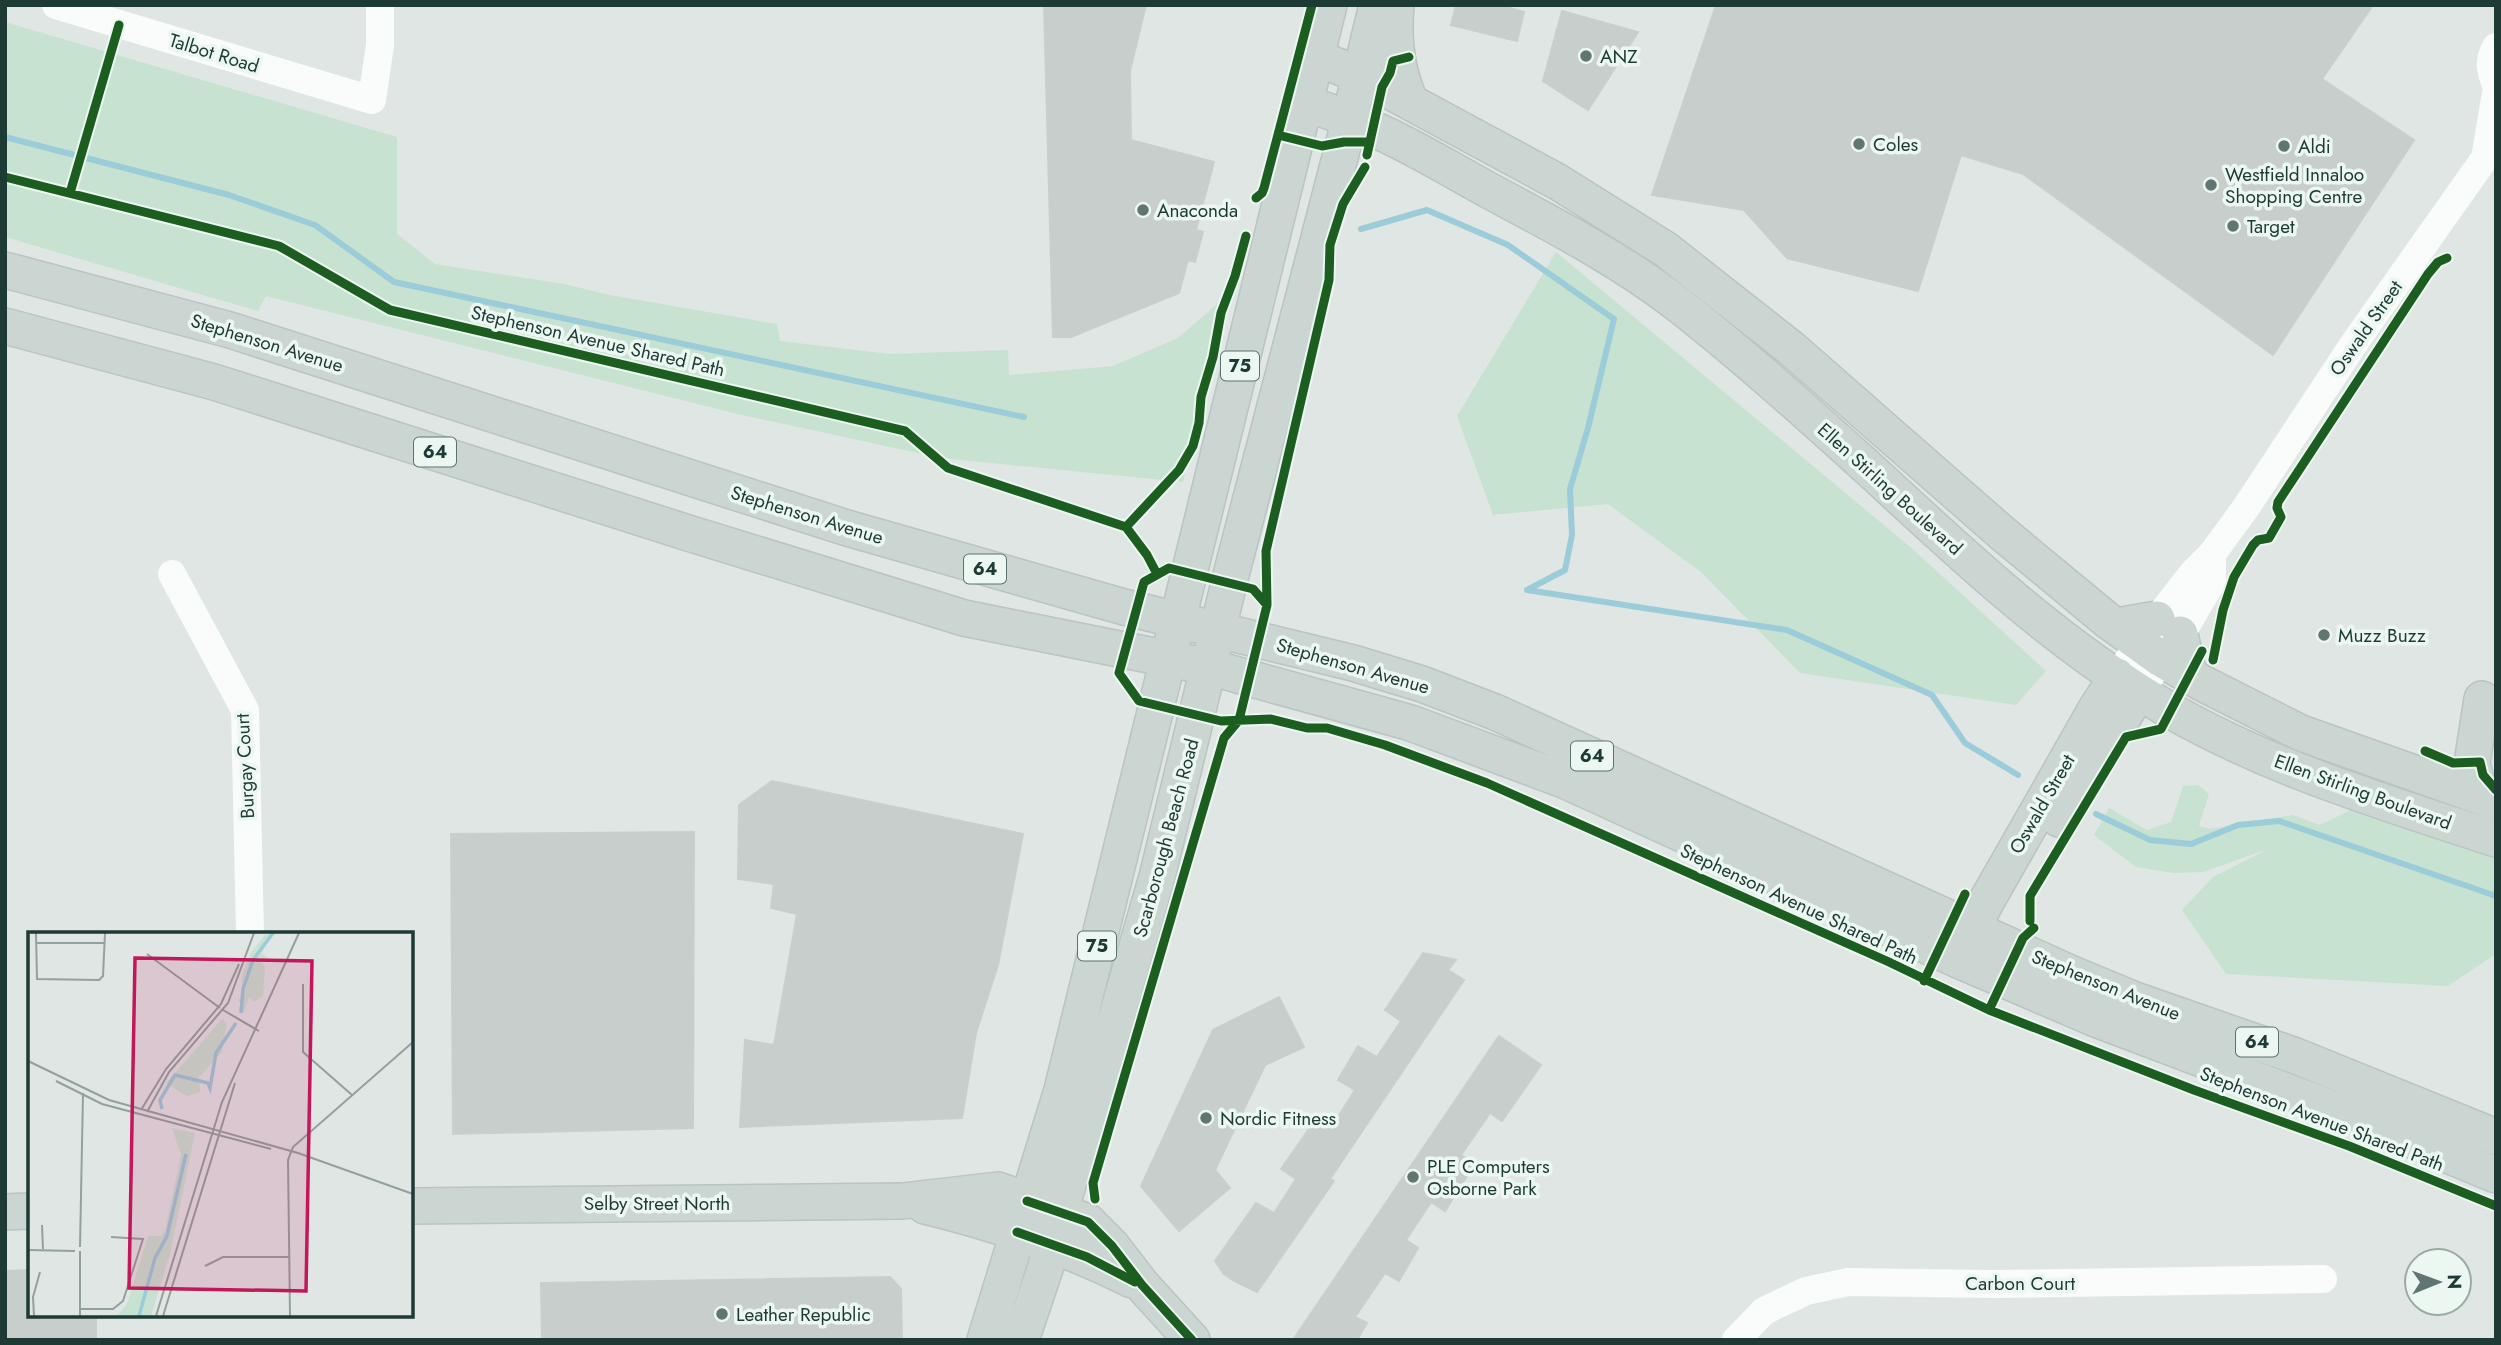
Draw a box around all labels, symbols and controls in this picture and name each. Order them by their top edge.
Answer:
street label: Talbot Road [166,27,262,79]
place label: ANZ [1600,43,1638,70]
marker: ANZ [1578,48,1594,64]
place label: Coles [1873,131,1919,158]
place label: Aldi [2298,133,2331,160]
marker: Coles [1851,136,1867,152]
marker: Aldi [2276,138,2292,154]
place label: Westfield Innaloo Shopping Centre [2225,161,2364,210]
marker: Westfield Innaloo Shopping Centre [2203,177,2219,193]
place label: Anaconda [1157,197,1238,224]
marker: Anaconda [1135,202,1151,218]
place label: Target [2247,213,2295,240]
marker: Target [2225,218,2241,234]
street label: Oswald Street [2323,274,2409,381]
street label: Stephenson Avenue Shared Path [469,299,727,383]
street label: Stephenson Avenue [187,307,347,379]
road number: 75 [1221,352,1259,380]
street label: Ellen Stirling Boulevard [1812,417,1968,561]
road number: 64 [414,438,456,466]
street label: Stephenson Avenue [727,479,887,551]
road number: 64 [964,554,1006,584]
place label: Muzz Buzz [2338,622,2426,649]
marker: Muzz Buzz [2316,627,2332,643]
street label: Stephenson Avenue [1273,631,1433,701]
street label: Burgay Court [229,712,261,819]
street label: Scarborough Beach Road [1126,736,1206,940]
road number: 64 [1571,742,1613,770]
street label: Ellen Stirling Boulevard [2271,747,2455,837]
street label: Oswald Street [2003,749,2082,859]
street label: Stephenson Avenue Shared Path [1676,837,1922,971]
road number: 75 [1078,931,1116,960]
inset map [28,932,413,1317]
street label: Stephenson Avenue [2028,943,2185,1027]
road number: 64 [2236,1028,2278,1056]
street label: Stephenson Avenue Shared Path [2196,1060,2448,1178]
place label: Nordic Fitness [1220,1105,1337,1132]
marker: Nordic Fitness [1198,1110,1214,1126]
place label: PLE Computers Osborne Park [1427,1153,1550,1202]
marker: PLE Computers Osborne Park [1405,1169,1421,1185]
street label: Selby Street North [584,1190,730,1217]
north arrow [2403,1247,2473,1317]
street label: Carbon Court [1965,1270,2075,1297]
text: N [2441,1274,2468,1289]
place label: Leather Republic [736,1301,870,1328]
marker: Leather Republic [714,1306,730,1322]

